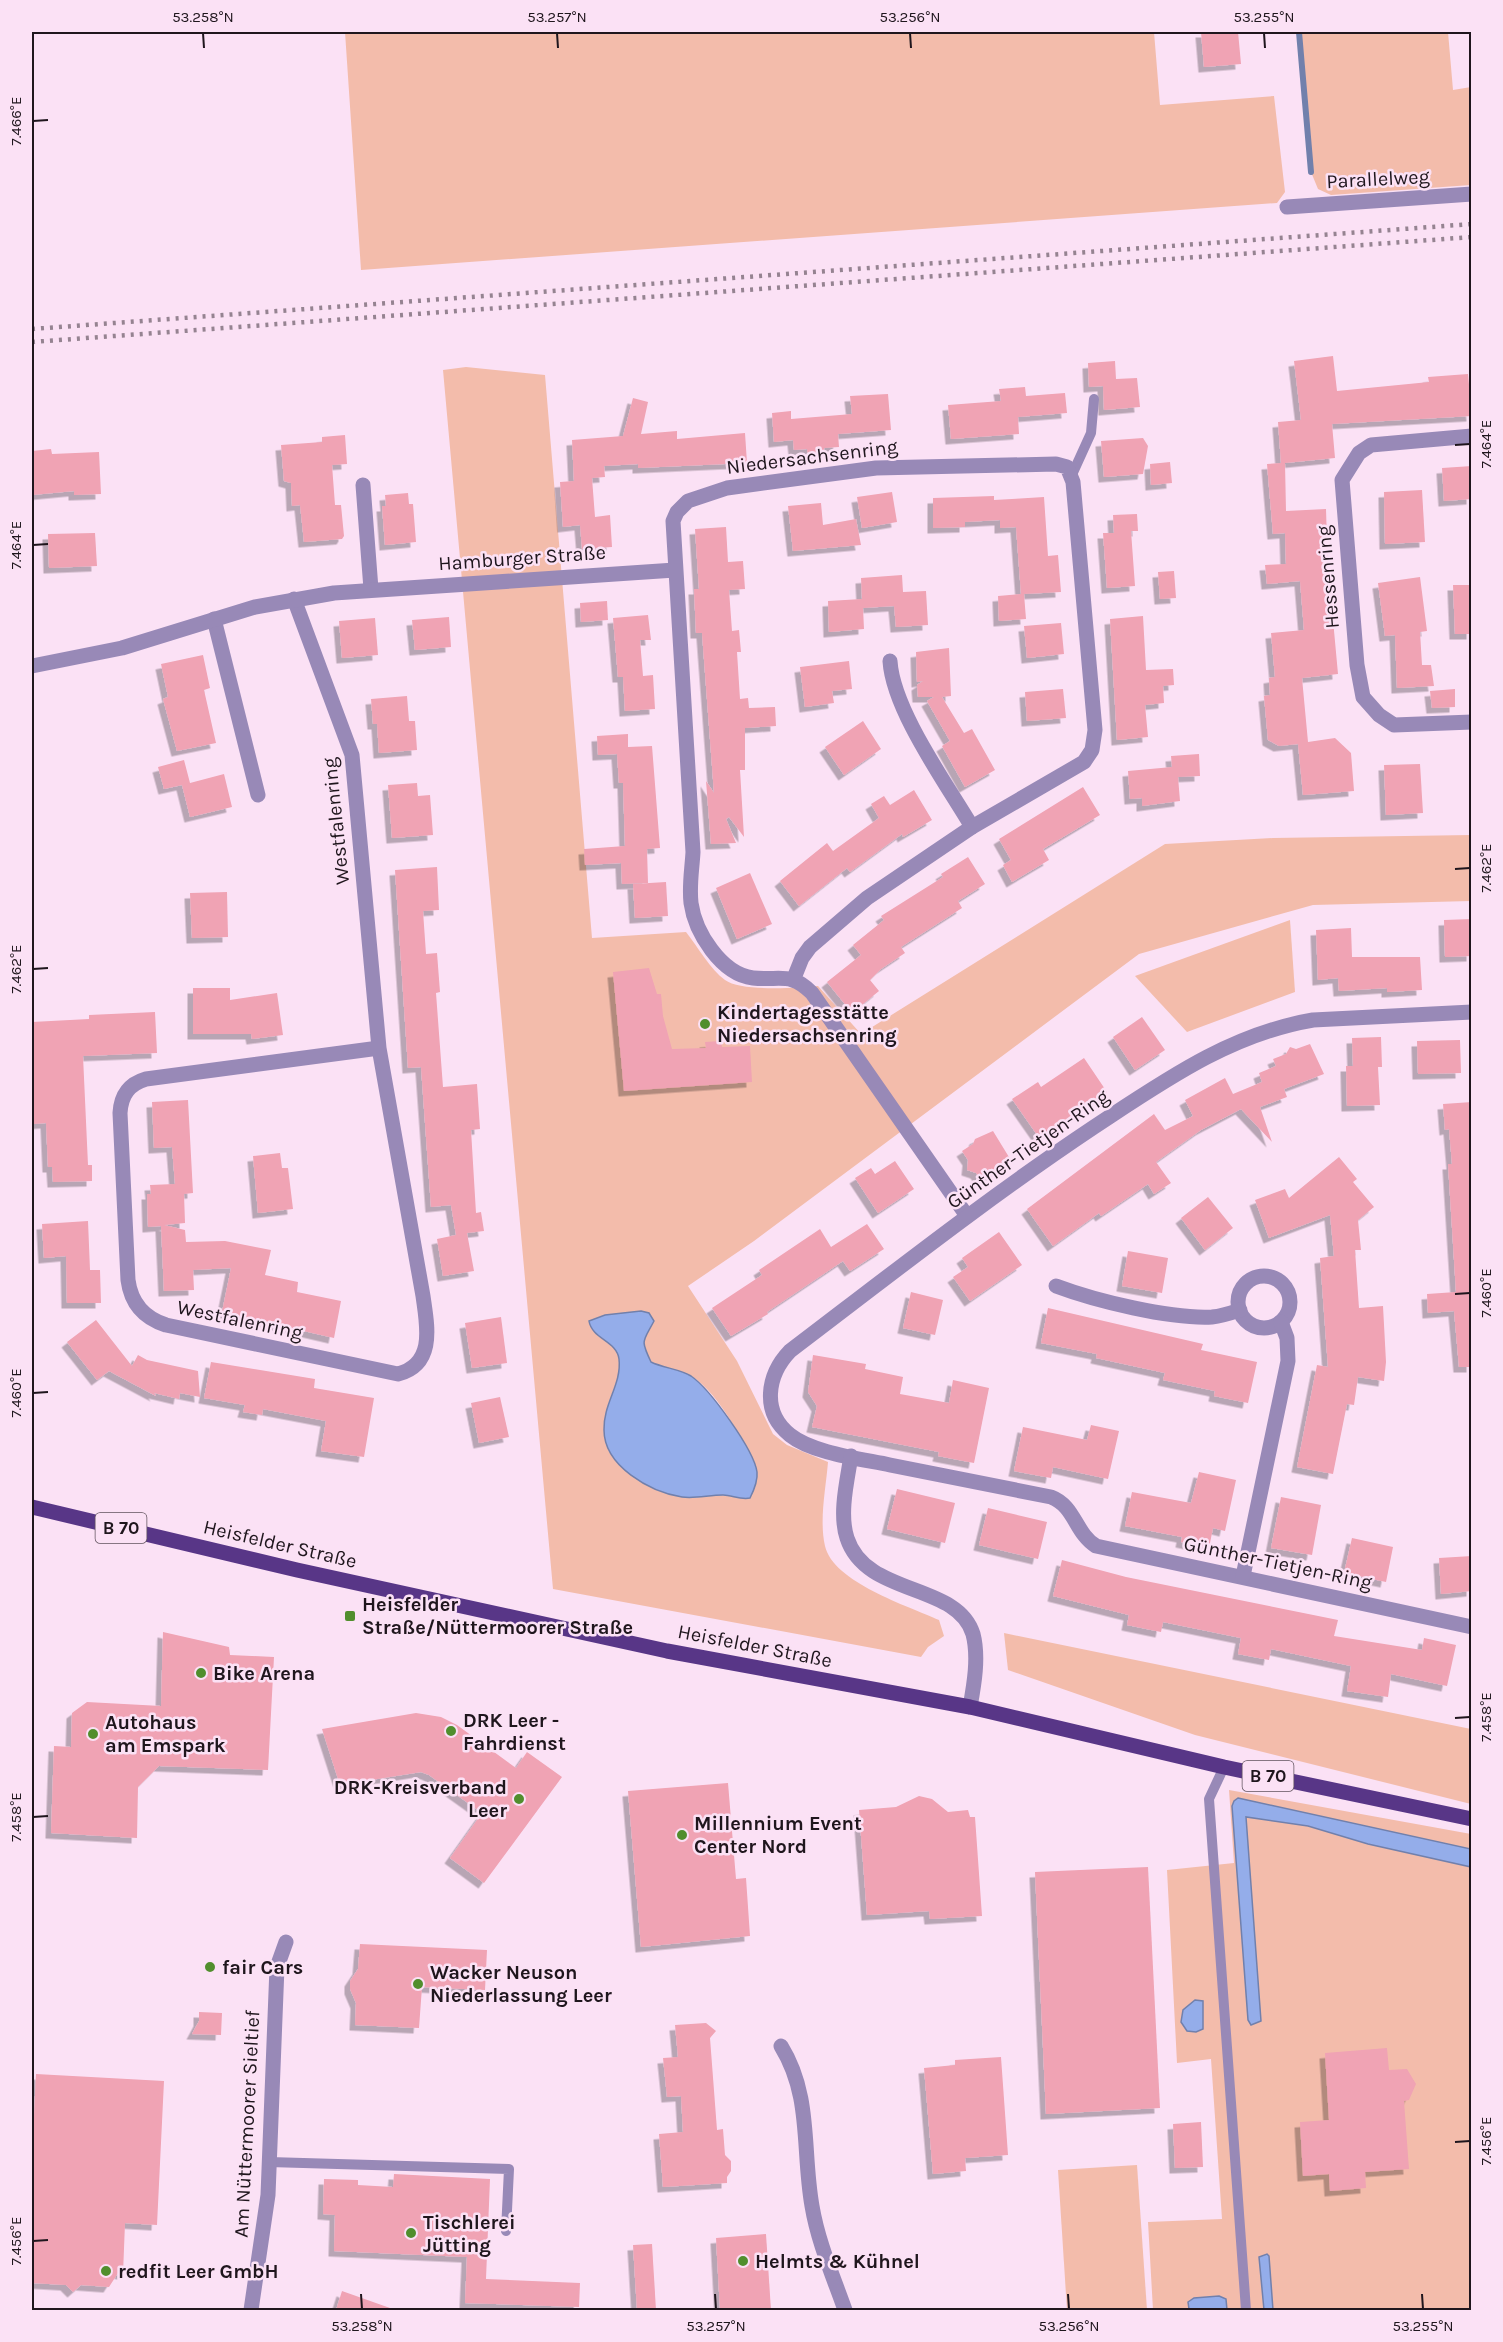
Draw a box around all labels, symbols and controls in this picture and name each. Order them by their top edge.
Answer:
text: 53.258°N [172,8,234,26]
text: 53.257°N [527,8,587,26]
text: 53.256°N [879,8,941,26]
text: 53.255°N [1234,8,1295,26]
text: 7.466°E [7,97,25,145]
street label: Parallelweg [1326,165,1430,193]
text: 7.464°E [1477,420,1495,468]
street label: Niedersachsenring [725,435,899,479]
text: 7.464°E [7,521,25,569]
street label: Hessenring [1312,524,1344,630]
street label: Hamburger Straße [437,541,607,575]
street label: Westfalenring [318,756,354,886]
text: 7.462°E [1477,844,1495,892]
text: 7.462°E [7,945,25,993]
place label: Kindertagesstätte Niedersachsenring [717,1001,897,1047]
marker: Kindertagesstätte Niedersachsenring [698,1017,712,1031]
street label: Günther-Tietjen-Ring [943,1085,1113,1213]
text: 7.460°E [1477,1268,1495,1318]
street label: Westfalenring [175,1295,305,1345]
text: 7.460°E [7,1368,25,1418]
road number: B 70 [96,1513,146,1543]
street label: Heisfelder Straße [201,1515,359,1573]
street label: Günther-Tietjen-Ring [1182,1532,1374,1594]
place label: Heisfelder Straße/Nüttermoorer Straße [362,1593,633,1639]
marker: Heisfelder Straße/Nüttermoorer Straße [343,1609,357,1623]
street label: Heisfelder Straße [676,1620,834,1672]
place label: Bike Arena [213,1662,315,1685]
marker: Bike Arena [194,1666,208,1680]
text: 7.458°E [1477,1692,1495,1742]
place label: DRK Leer - Fahrdienst [463,1709,566,1755]
place label: Autohaus am Emspark [105,1711,226,1757]
marker: DRK Leer - Fahrdienst [444,1724,458,1738]
marker: Autohaus am Emspark [86,1727,100,1741]
road number: B 70 [1242,1761,1294,1791]
place label: DRK-Kreisverband Leer [334,1776,507,1822]
text: 7.458°E [7,1792,25,1842]
marker: DRK-Kreisverband Leer [512,1792,526,1806]
place label: Millennium Event Center Nord [694,1812,862,1858]
marker: Millennium Event Center Nord [675,1828,689,1842]
place label: fair Cars [222,1956,303,1979]
marker: fair Cars [203,1960,217,1974]
place label: Wacker Neuson Niederlassung Leer [430,1961,612,2007]
marker: Wacker Neuson Niederlassung Leer [411,1977,425,1991]
street label: Am Nüttermoorer Sieltief [230,2009,264,2238]
text: 7.456°E [1477,2117,1495,2165]
place label: Tischlerei Jütting [423,2211,516,2257]
text: 7.456°E [7,2217,25,2265]
marker: Tischlerei Jütting [404,2226,418,2240]
place label: Helmts & Kühnel [755,2250,920,2273]
marker: Helmts & Kühnel [736,2254,750,2268]
place label: redfit Leer GmbH [118,2260,279,2283]
marker: redfit Leer GmbH [99,2264,113,2278]
text: 53.258°N [331,2317,393,2335]
text: 53.257°N [686,2317,746,2335]
text: 53.256°N [1038,2317,1100,2335]
text: 53.255°N [1393,2317,1454,2335]

